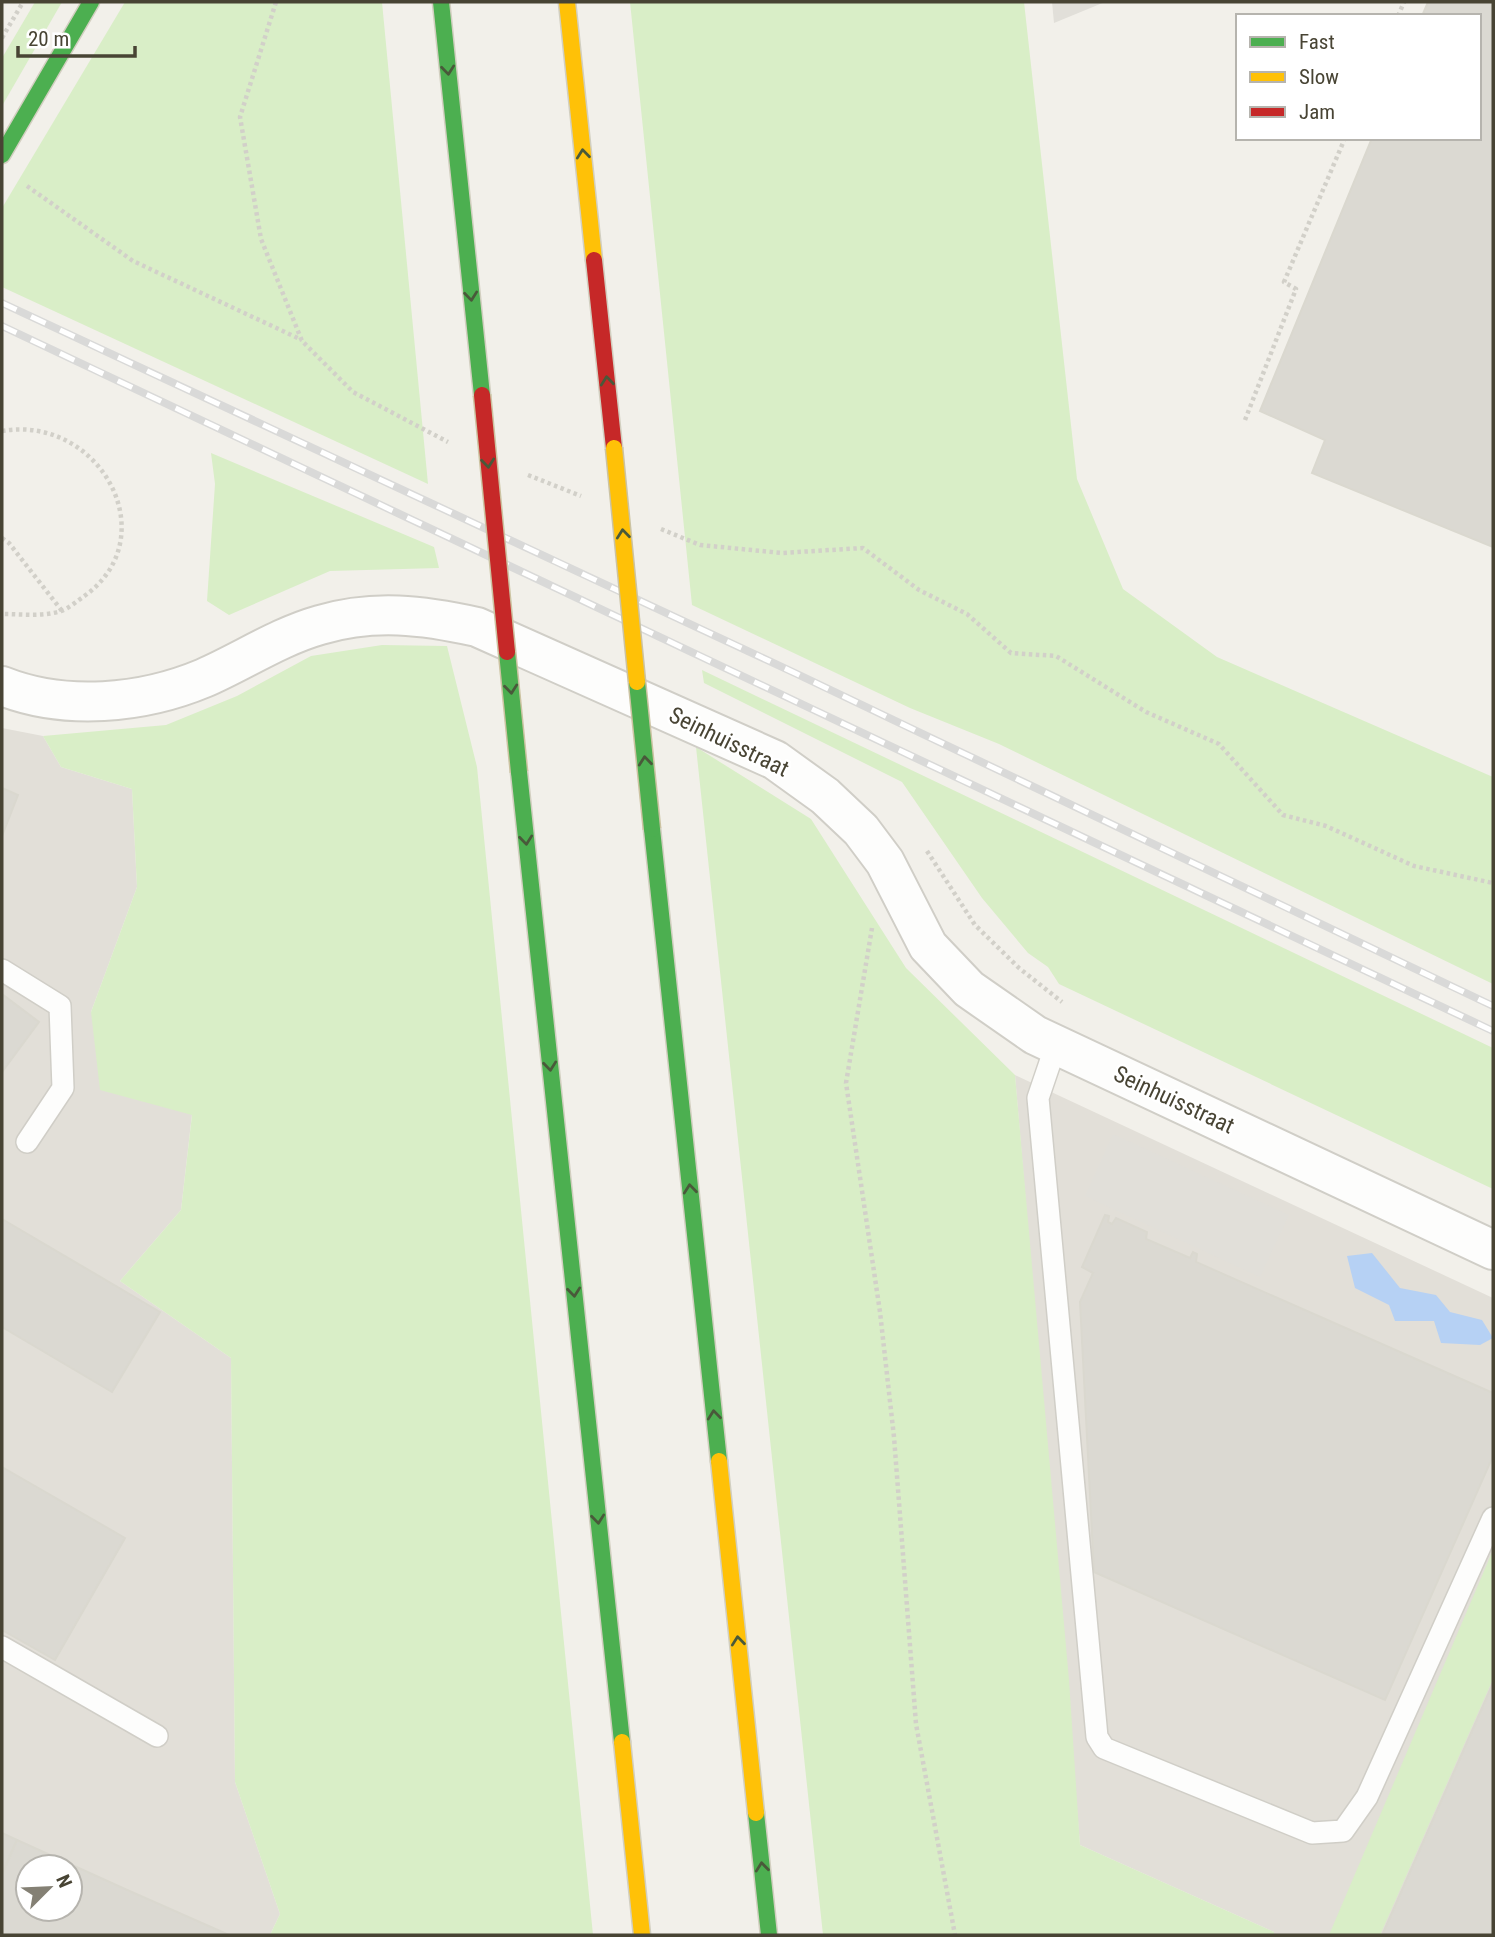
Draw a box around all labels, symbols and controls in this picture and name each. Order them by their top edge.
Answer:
scale bar [18,14,135,58]
legend [1236,14,1481,140]
text: 20 m [28,27,69,51]
text: Fast [1299,30,1335,54]
one-way arrow [440,64,455,75]
text: Slow [1299,65,1339,89]
text: Jam [1299,100,1335,124]
one-way arrow [576,149,591,160]
one-way arrow [464,290,479,302]
one-way arrow [600,375,615,386]
one-way arrow [481,457,496,468]
one-way arrow [615,528,630,540]
one-way arrow [503,683,518,695]
street label: Seinhuisstraat [665,701,793,783]
one-way arrow [638,755,653,766]
one-way arrow [518,835,533,846]
street label: Seinhuisstraat [1109,1060,1239,1140]
one-way arrow [542,1061,557,1072]
one-way arrow [683,1183,698,1194]
one-way arrow [566,1287,581,1298]
one-way arrow [707,1409,722,1420]
one-way arrow [590,1513,605,1524]
one-way arrow [731,1635,746,1646]
north arrow [14,1853,84,1923]
one-way arrow [755,1862,770,1873]
text: N [51,1871,77,1891]

